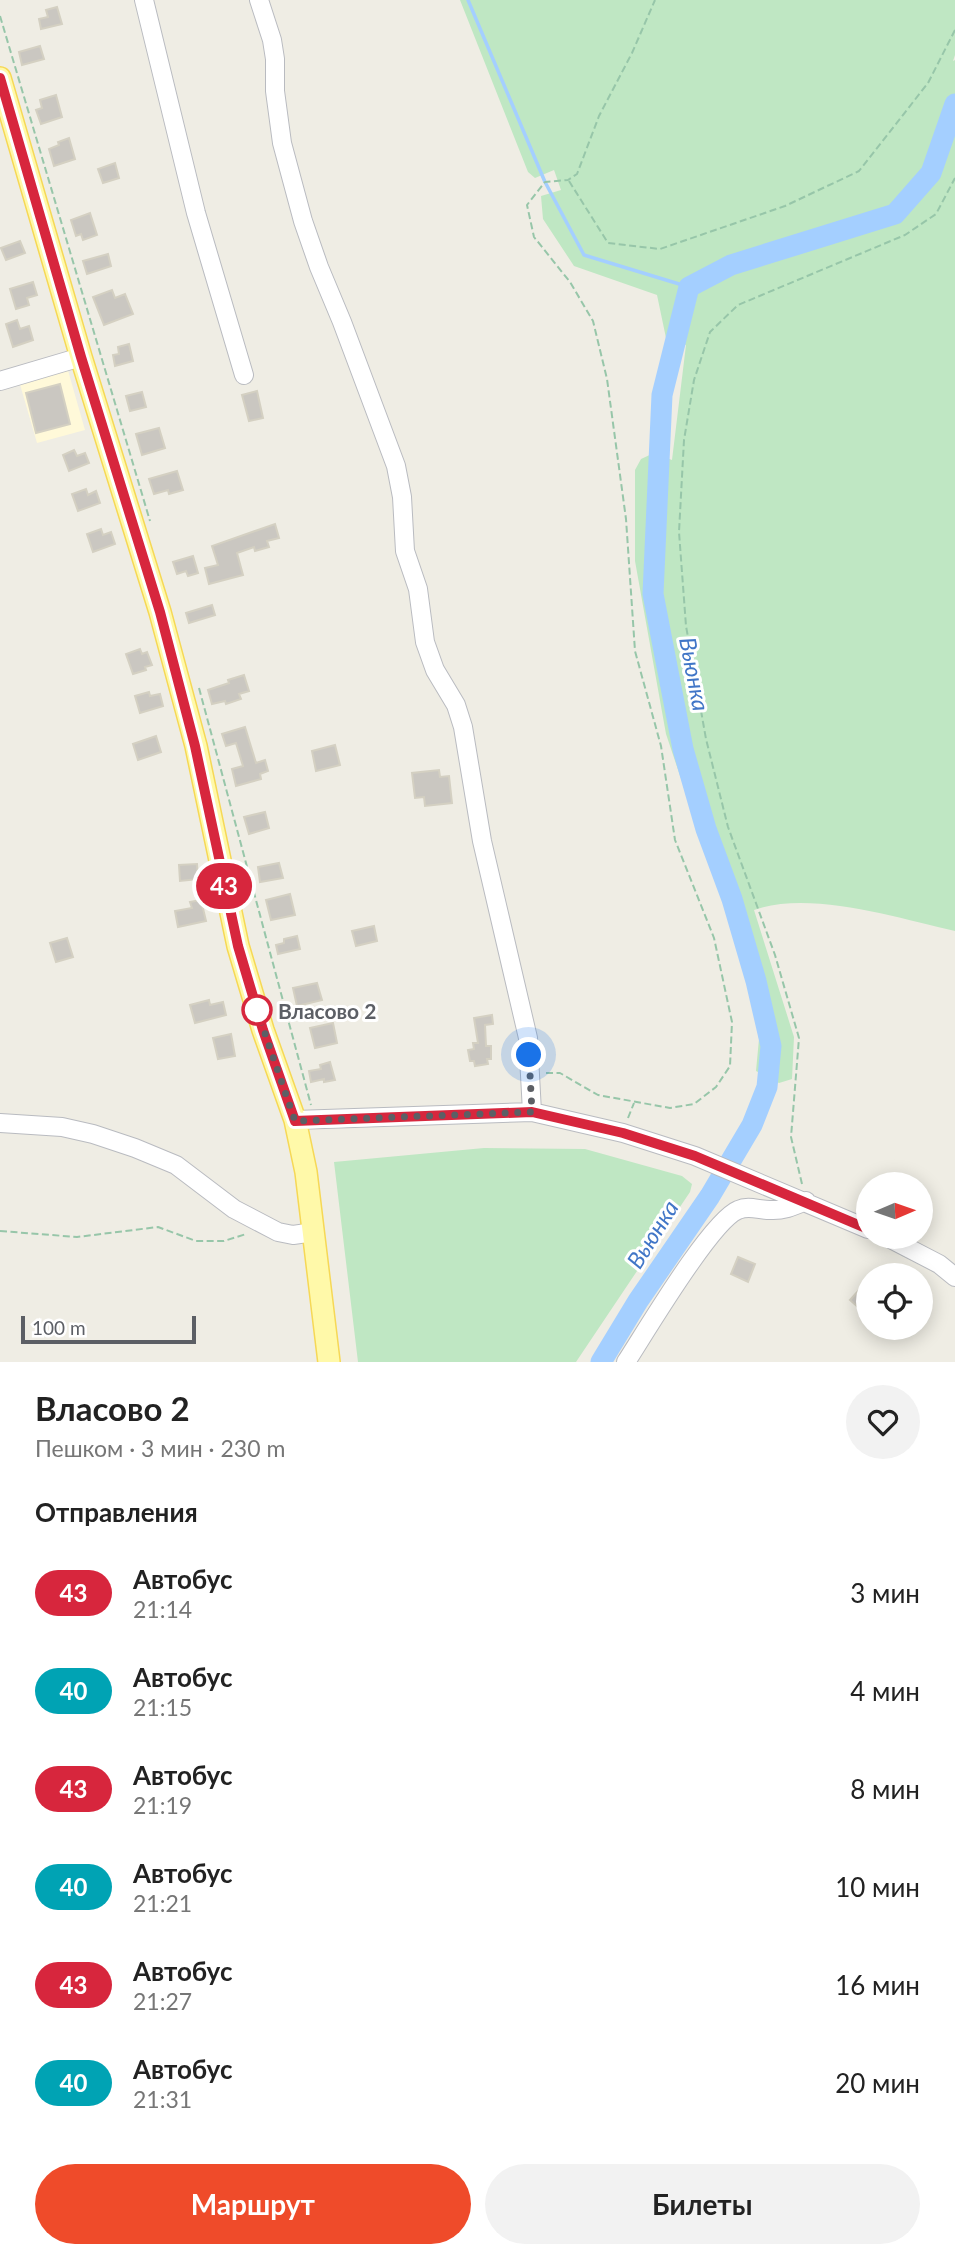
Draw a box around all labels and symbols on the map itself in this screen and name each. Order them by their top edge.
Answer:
water label: Вьюнка [674,635,716,713]
line badge: 43 [192,863,256,909]
marker: Власово 2 [242,995,272,1025]
place label: Власово 2 [278,998,376,1023]
your location [511,1037,546,1072]
north arrow [856,1172,933,1250]
water label: Вьюнка [620,1195,684,1273]
scale bar [21,1313,196,1345]

